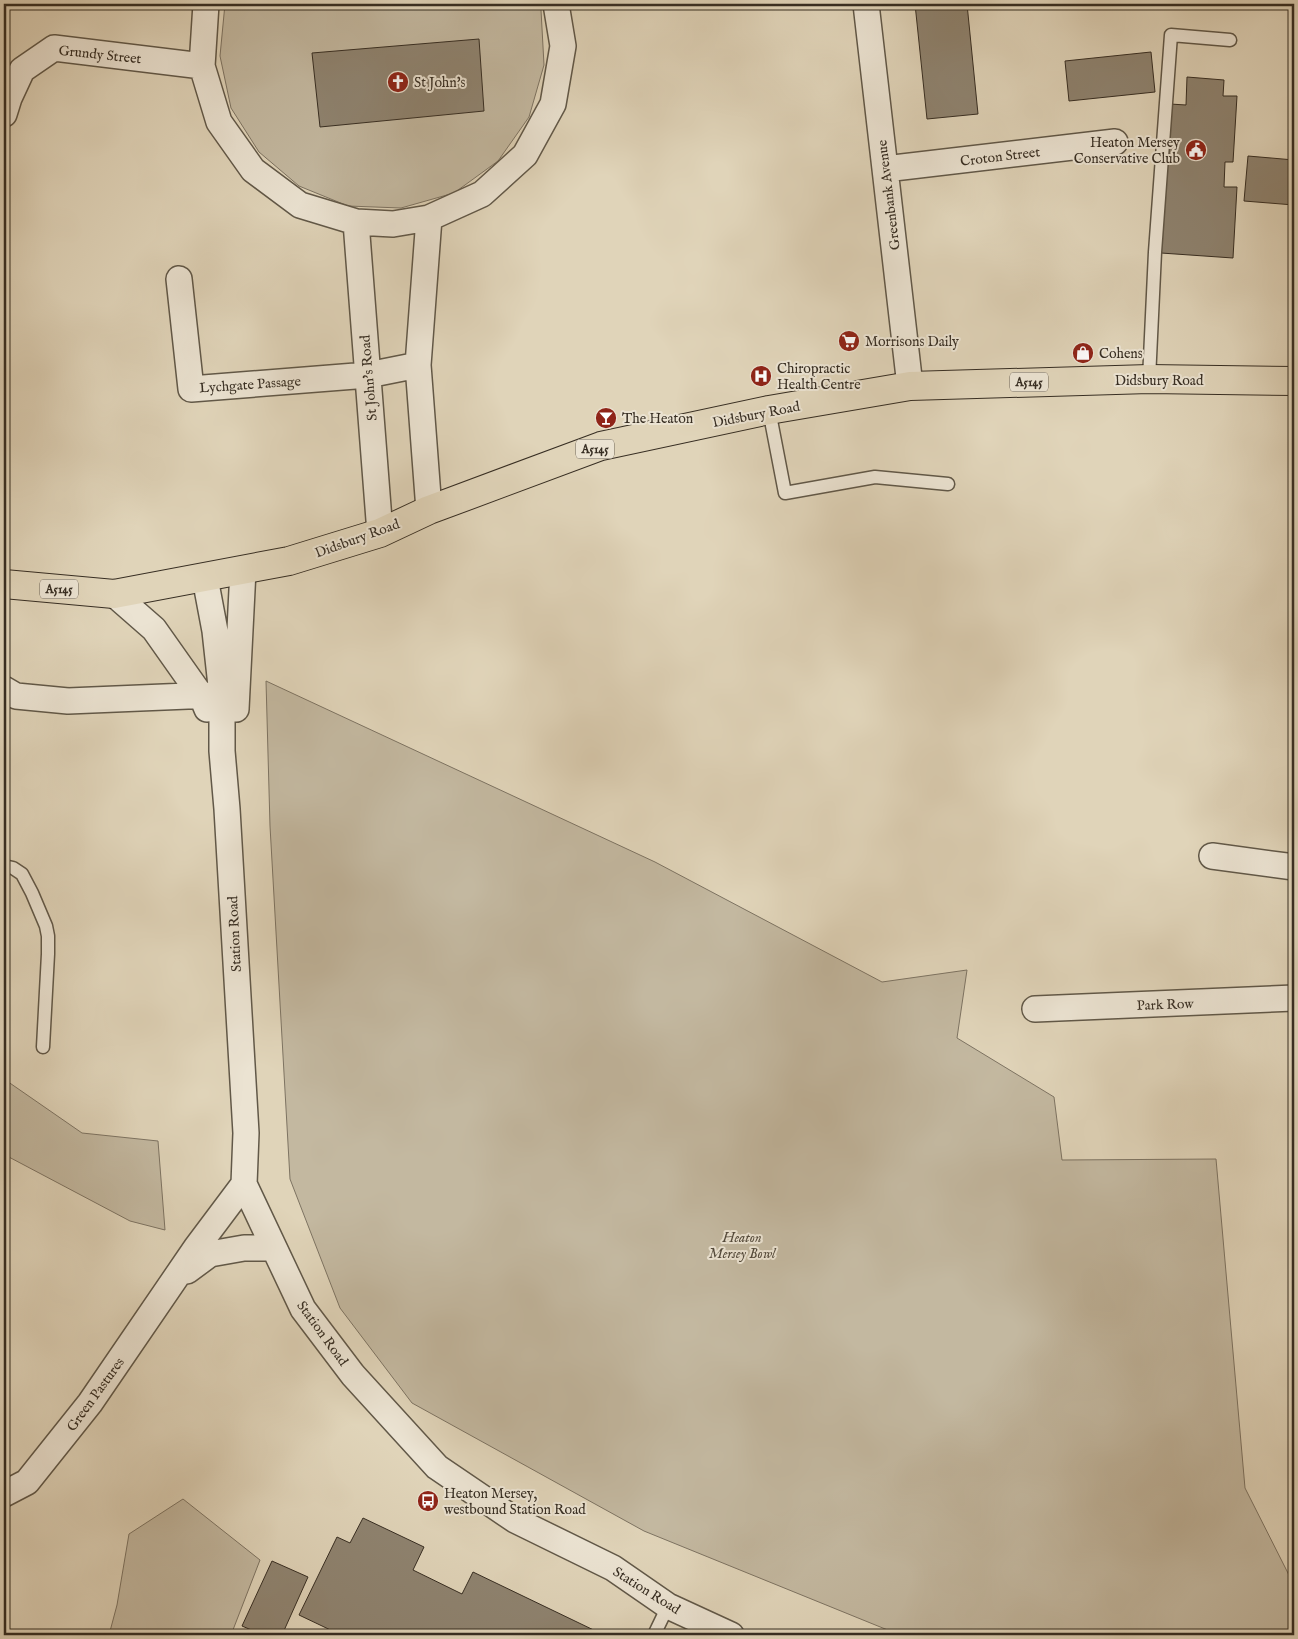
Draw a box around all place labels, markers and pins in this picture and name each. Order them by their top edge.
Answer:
church icon: St John's [386,70,410,94]
place label: St John's [414,74,466,92]
place label: Heaton Mersey Conservative Club [1074,134,1180,168]
public building icon: Heaton Mersey Conservative Club [1184,138,1208,162]
supermarket icon: Morrisons Daily [837,329,861,353]
place label: Morrisons Daily [865,333,959,351]
shop icon: Cohens [1071,341,1095,365]
place label: Cohens [1099,345,1143,363]
place label: Chiropractic Health Centre [777,360,861,394]
hospital icon: Chiropractic Health Centre [749,364,773,388]
bar icon: The Heaton [594,406,618,430]
place label: The Heaton [622,410,694,428]
place label: Heaton Mersey, westbound Station Road [444,1485,586,1519]
bus stop icon: Heaton Mersey, westbound Station Road [416,1489,440,1513]

